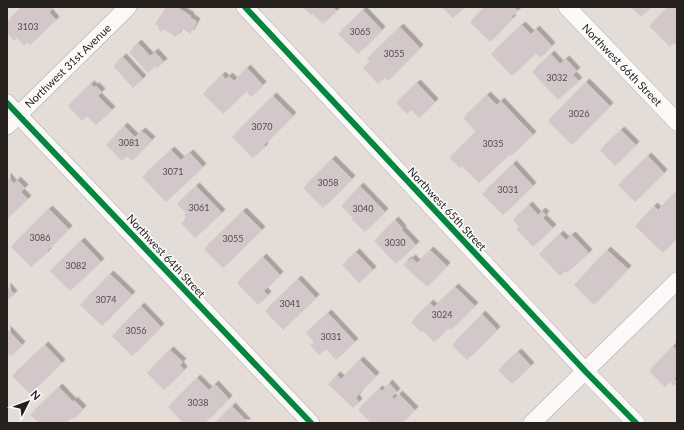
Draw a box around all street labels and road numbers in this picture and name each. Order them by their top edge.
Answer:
street label: Northwest 31st Avenue [22,21,114,110]
street label: Northwest 66th Street [580,21,665,108]
street label: Northwest 65th Street [405,164,489,253]
street label: Northwest 64th Street [124,211,208,300]

